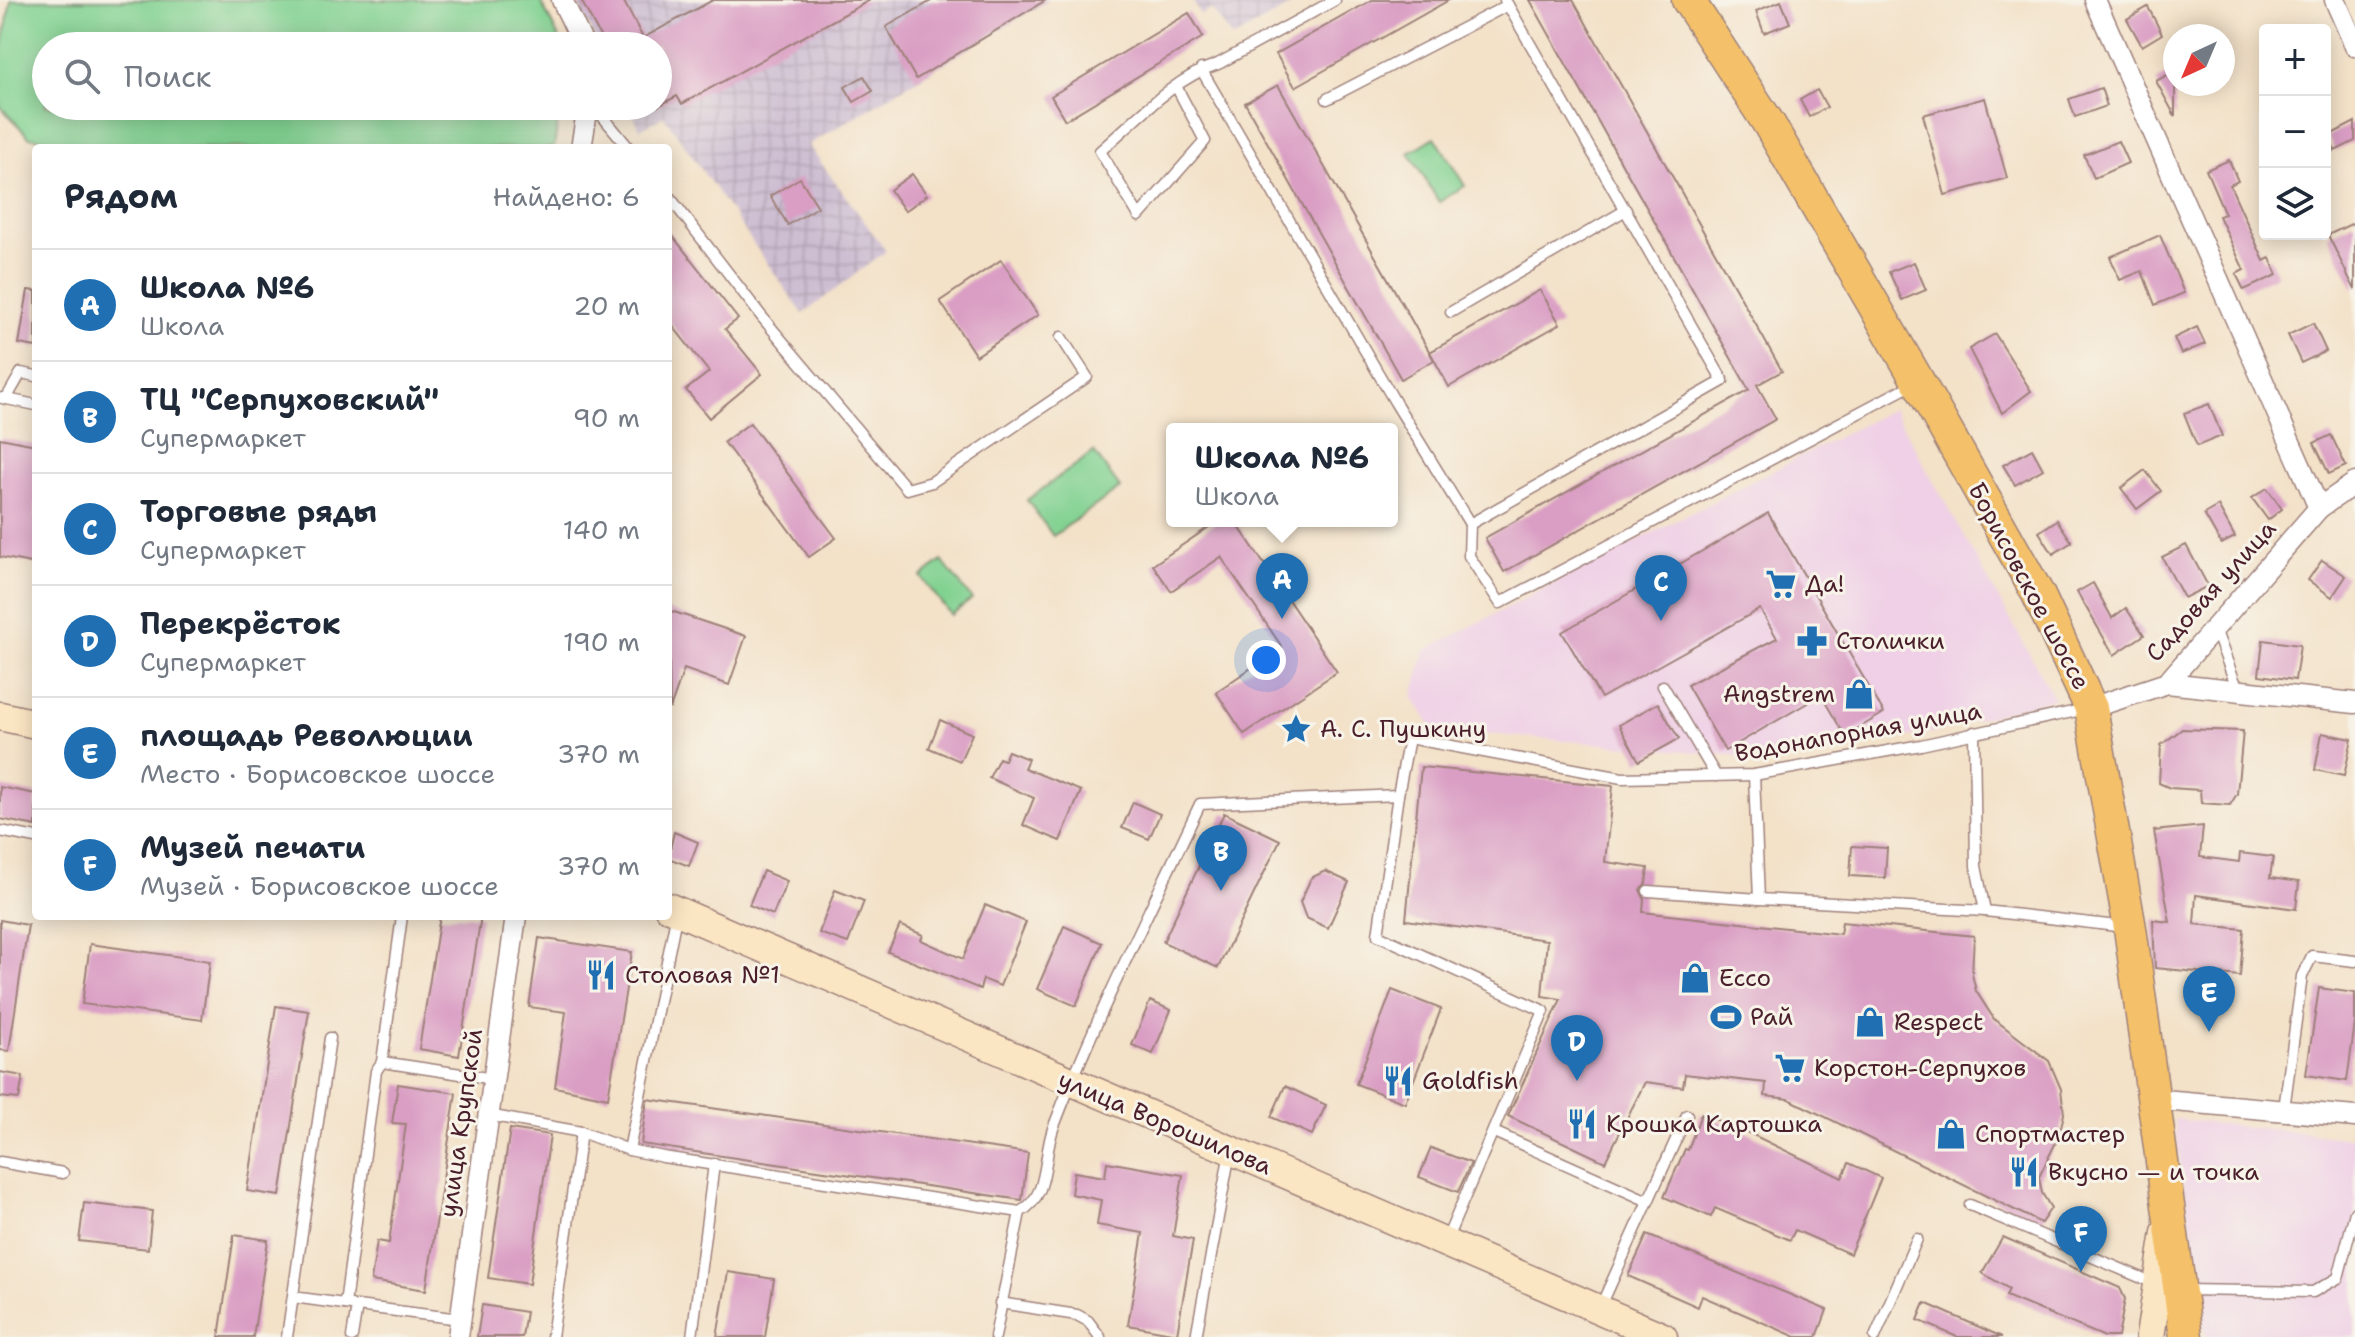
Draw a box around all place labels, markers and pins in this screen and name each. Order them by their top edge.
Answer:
pin: A [1256,553,1308,619]
pin: C [1635,555,1687,621]
supermarket icon: Да! [1764,567,1798,601]
place label: Да! [1805,568,1844,600]
pharmacy icon: Столички [1795,624,1829,658]
place label: Столички [1836,625,1945,657]
shop icon: Angstrem [1842,677,1876,711]
place label: Angstrem [1723,678,1835,710]
place icon: А. С. Пушкину [1279,712,1313,746]
place label: А. С. Пушкину [1320,713,1486,745]
pin: B [1195,825,1247,891]
restaurant icon: Столовая №1 [584,958,618,992]
place label: Столовая №1 [625,959,780,991]
shop icon: Ecco [1678,961,1712,995]
place label: Ecco [1719,962,1771,994]
pin: E [2183,966,2235,1032]
sports icon: Рай [1709,1000,1743,1034]
place label: Рай [1750,1001,1793,1033]
shop icon: Respect [1853,1005,1887,1039]
place label: Respect [1894,1006,1984,1038]
pin: D [1551,1015,1603,1081]
supermarket icon: Корстон-Серпухов [1773,1051,1807,1085]
place label: Корстон-Серпухов [1814,1052,2026,1084]
restaurant icon: Goldfish [1381,1064,1415,1098]
place label: Goldfish [1422,1065,1519,1097]
restaurant icon: Крошка Картошка [1565,1107,1599,1141]
place label: Крошка Картошка [1606,1108,1822,1140]
shop icon: Спортмастер [1934,1117,1968,1151]
place label: Спортмастер [1975,1118,2125,1150]
restaurant icon: Вкусно — и точка [2007,1155,2041,1189]
place label: Вкусно — и точка [2048,1156,2259,1188]
pin: F [2055,1206,2107,1272]

